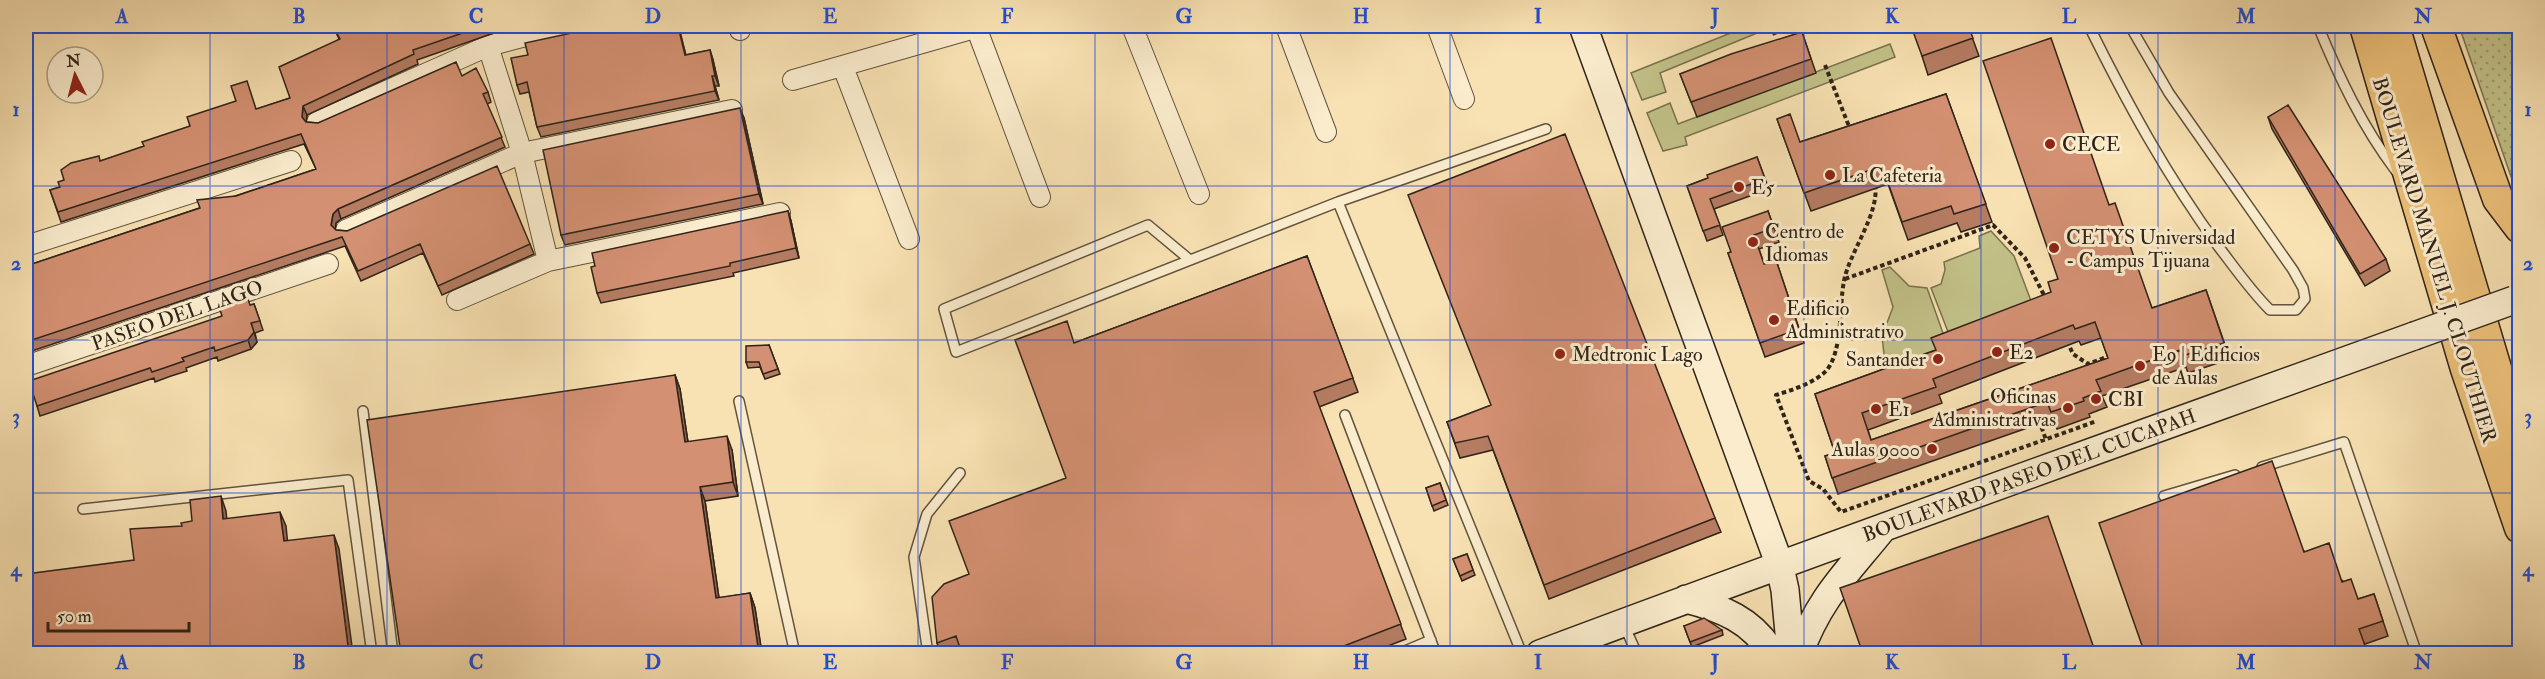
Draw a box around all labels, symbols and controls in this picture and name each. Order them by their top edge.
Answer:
text: A [115,4,129,29]
text: B [292,4,306,29]
text: C [469,4,483,29]
text: D [645,4,661,29]
text: E [823,4,838,29]
text: F [1001,4,1014,29]
text: G [1176,4,1193,29]
text: H [1353,4,1369,29]
text: I [1534,4,1542,29]
text: J [1710,4,1719,29]
text: K [1885,4,1900,29]
text: L [2062,4,2077,29]
text: M [2235,4,2256,29]
text: N [2413,4,2433,29]
north arrow [45,45,105,105]
text: N [64,50,82,72]
street label: BOULEVARD MANUEL J. CLOUTHIER [2367,74,2502,447]
text: 1 [12,97,20,122]
text: 1 [2524,97,2532,122]
place label: CECE [2062,132,2120,157]
marker: CECE [2043,137,2057,151]
place label: La Cafeteria [1842,163,1943,188]
marker: La Cafeteria [1823,168,1837,182]
place label: E5 [1751,175,1774,200]
marker: E5 [1732,180,1746,194]
place label: Centro de Idiomas [1765,219,1844,267]
place label: CETYS Universidad - Campus Tijuana [2066,225,2235,274]
marker: Centro de Idiomas [1746,235,1760,249]
marker: CETYS Universidad - Campus Tijuana [2047,241,2061,255]
text: 2 [11,251,21,276]
text: 2 [2523,251,2533,276]
street label: PASEO DEL LAGO [88,274,266,356]
place label: Edificio Administrativo [1785,296,1904,344]
marker: Edificio Administrativo [1767,313,1781,327]
place label: E2 [2009,340,2034,365]
place label: Medtronic Lago [1572,342,1703,367]
place label: E9 | Edificios de Aulas [2152,342,2260,390]
marker: E2 [1990,345,2004,359]
marker: Medtronic Lago [1553,347,1567,361]
place label: Santander [1846,347,1927,372]
marker: Santander [1931,352,1945,366]
marker: E9 | Edificios de Aulas [2133,359,2147,373]
place label: Oficinas Administrativas [1932,384,2056,432]
place label: CBI [2108,387,2144,412]
marker: CBI [2089,392,2103,406]
place label: E1 [1888,397,1910,422]
marker: Oficinas Administrativas [2061,401,2075,415]
marker: E1 [1869,402,1883,416]
street label: BOULEVARD PASEO DEL CUCAPAH [1859,403,2199,548]
text: 3 [12,404,20,429]
text: 3 [2524,404,2532,429]
place label: Aulas 9000 [1831,437,1920,462]
marker: Aulas 9000 [1925,442,1939,456]
text: 4 [10,557,23,582]
text: 4 [2522,557,2535,582]
scale bar [48,595,189,633]
text: 50 m [57,605,92,628]
text: A [115,650,129,675]
text: B [292,650,306,675]
text: C [469,650,483,675]
text: D [645,650,661,675]
text: E [823,650,838,675]
text: F [1001,650,1014,675]
text: G [1176,650,1193,675]
text: H [1353,650,1369,675]
text: I [1534,650,1542,675]
text: J [1710,650,1719,675]
text: K [1885,650,1900,675]
text: L [2062,650,2077,675]
text: M [2235,650,2256,675]
text: N [2413,650,2433,675]

